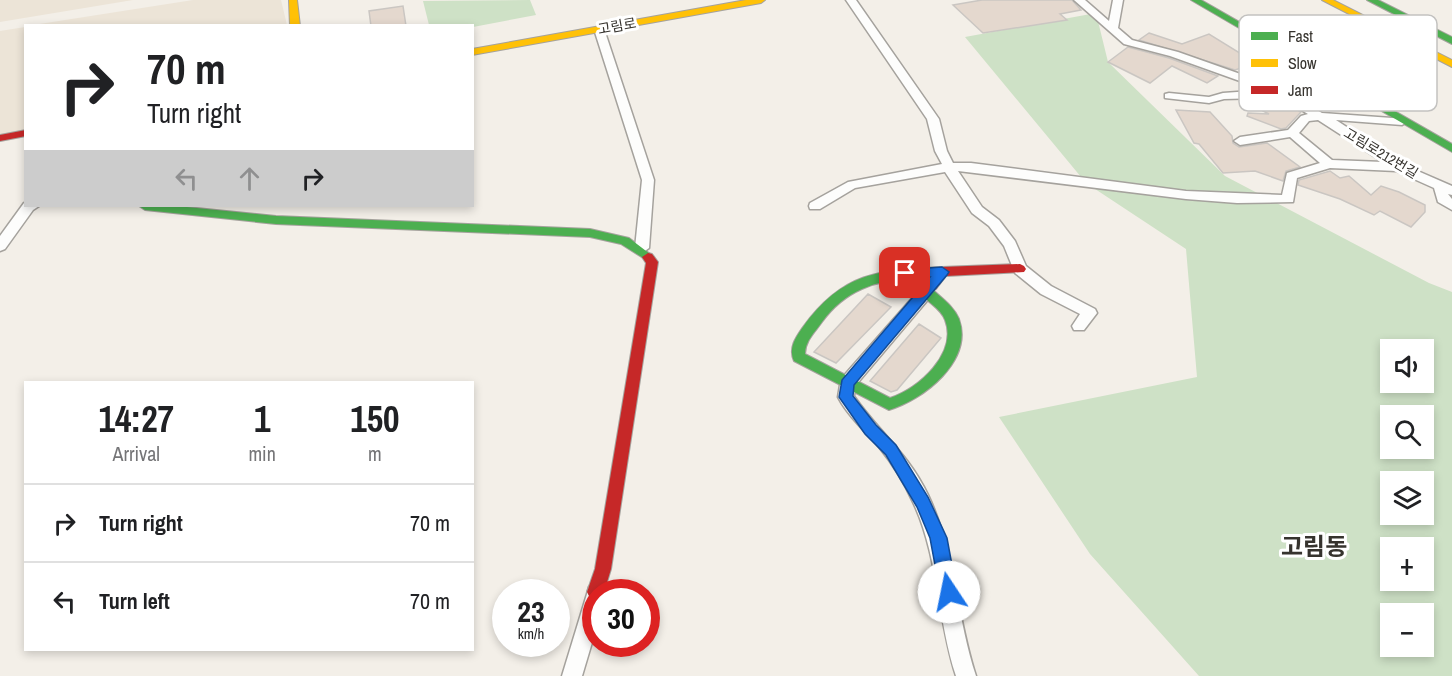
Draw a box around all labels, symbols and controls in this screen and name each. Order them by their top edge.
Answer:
street label: 고림로 [596,14,638,38]
legend [1239,15,1437,111]
text: Fast [1288,25,1313,47]
text: 70 m [147,41,226,97]
icon: right [48,48,126,126]
text: Slow [1288,52,1317,74]
text: Jam [1288,79,1313,101]
text: Turn right [147,95,241,131]
street label: 고림로212번길 [1341,124,1421,182]
icon: left [170,162,203,195]
icon: ahead [233,162,266,195]
icon: right [296,162,329,195]
pin [879,247,930,298]
icon: arrive [888,256,921,289]
map controls [1380,339,1434,657]
button: sound [1380,339,1434,393]
text: 14:27 [98,395,174,443]
text: 1 [254,395,270,443]
text: 150 [350,395,400,443]
button: search [1380,405,1434,459]
text: Arrival [113,440,160,467]
text: min [248,440,276,467]
text: m [368,440,382,467]
button: layers [1380,471,1434,525]
icon: right [48,507,81,540]
text: Turn right [99,508,183,538]
text: 70 m [410,508,450,538]
district label: 고림동 [1281,530,1347,562]
button: + [1380,537,1434,591]
position arrow [917,560,981,624]
speed limit sign: 30 [582,579,660,657]
icon: left [48,585,81,618]
text: Turn left [99,586,170,616]
text: 70 m [410,586,450,616]
text: 23 [517,591,545,631]
button: − [1380,603,1434,657]
text: km/h [518,623,544,644]

